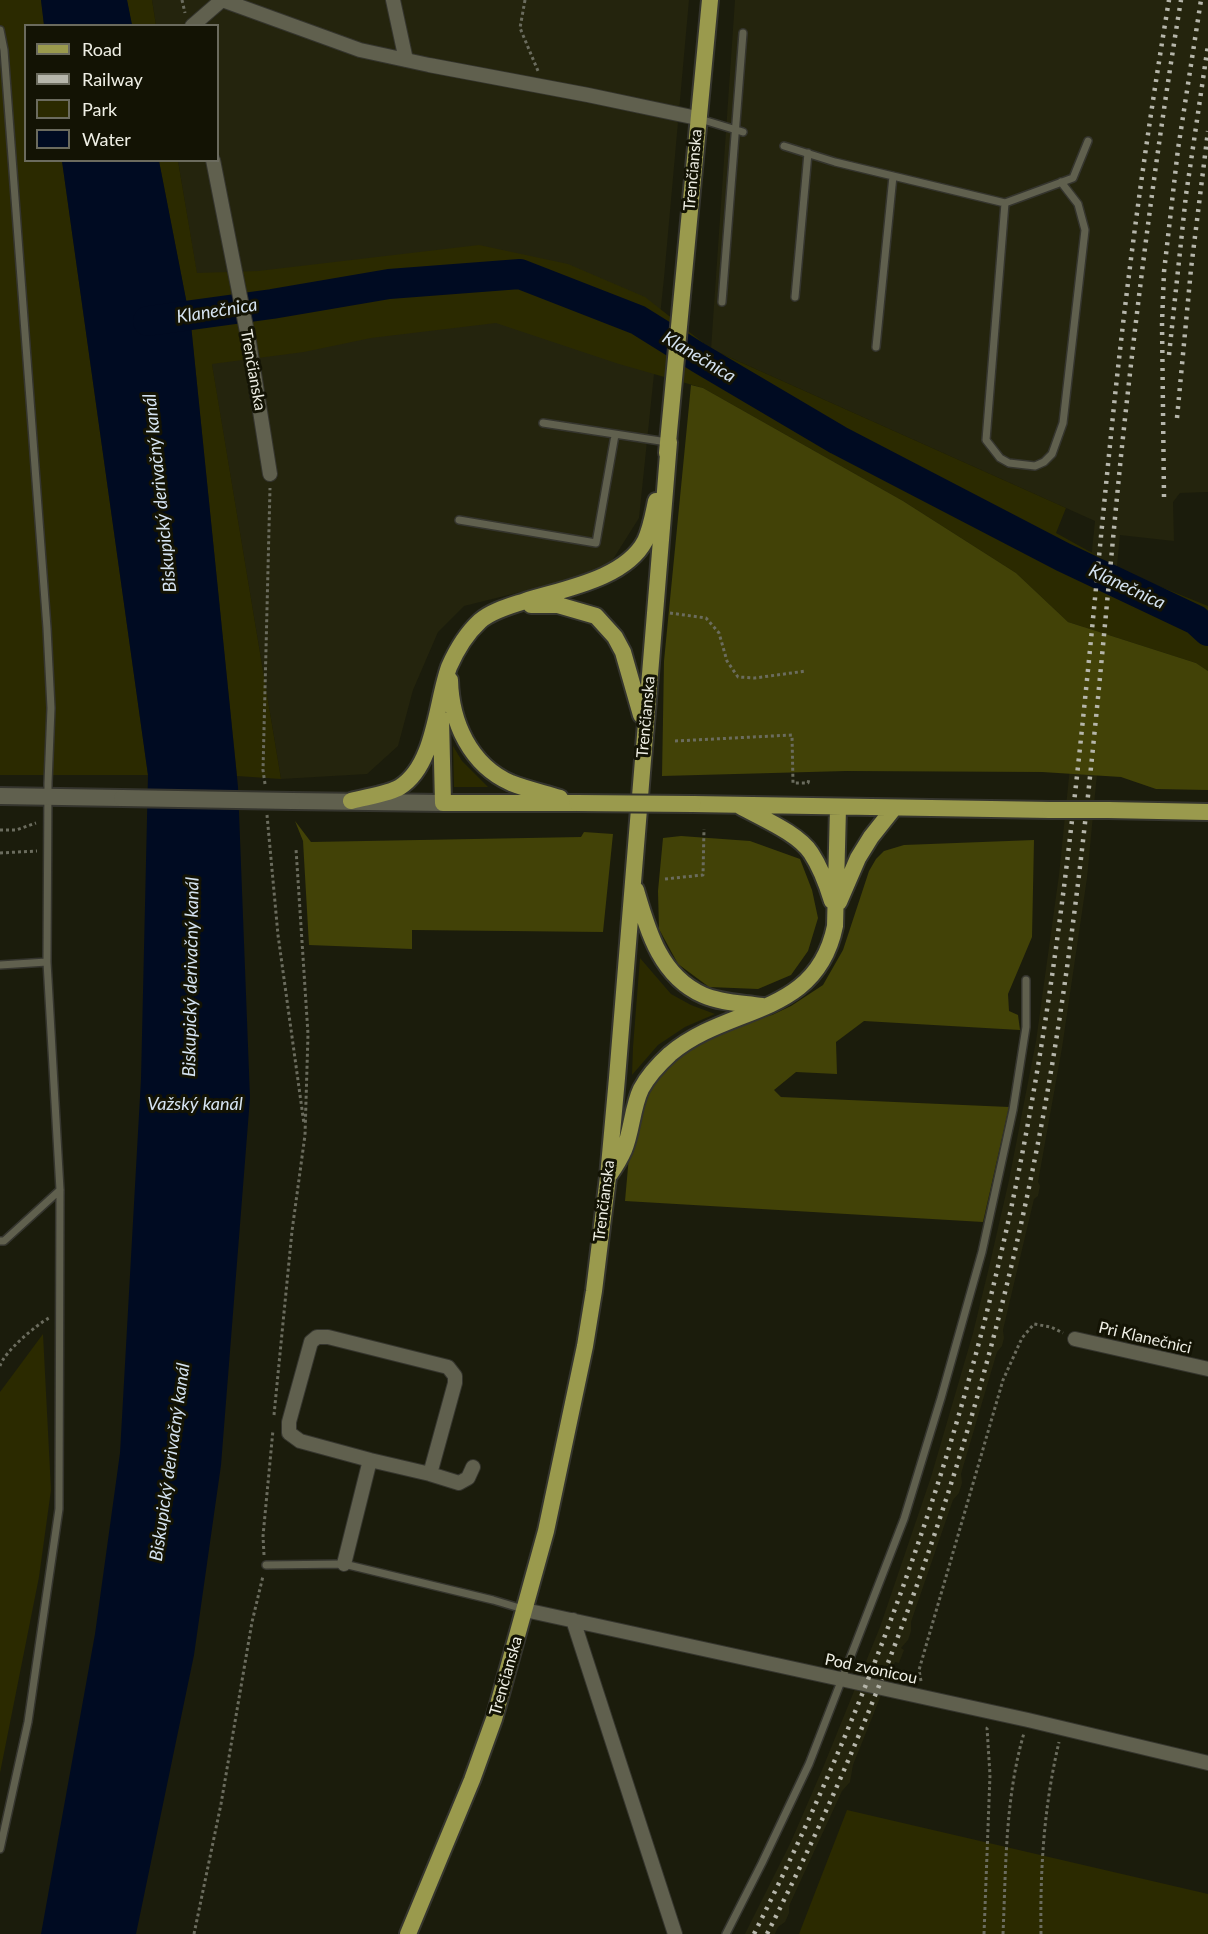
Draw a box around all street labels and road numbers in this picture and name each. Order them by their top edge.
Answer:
street label: Trenčianska [680,128,706,212]
street label: Trenčianska [236,328,270,412]
street label: Trenčianska [633,675,659,759]
street label: Trenčianska [589,1159,619,1243]
street label: Pri Klanečnici [1097,1318,1193,1358]
street label: Trenčianska [485,1634,527,1718]
street label: Pod zvonicou [823,1650,919,1688]

